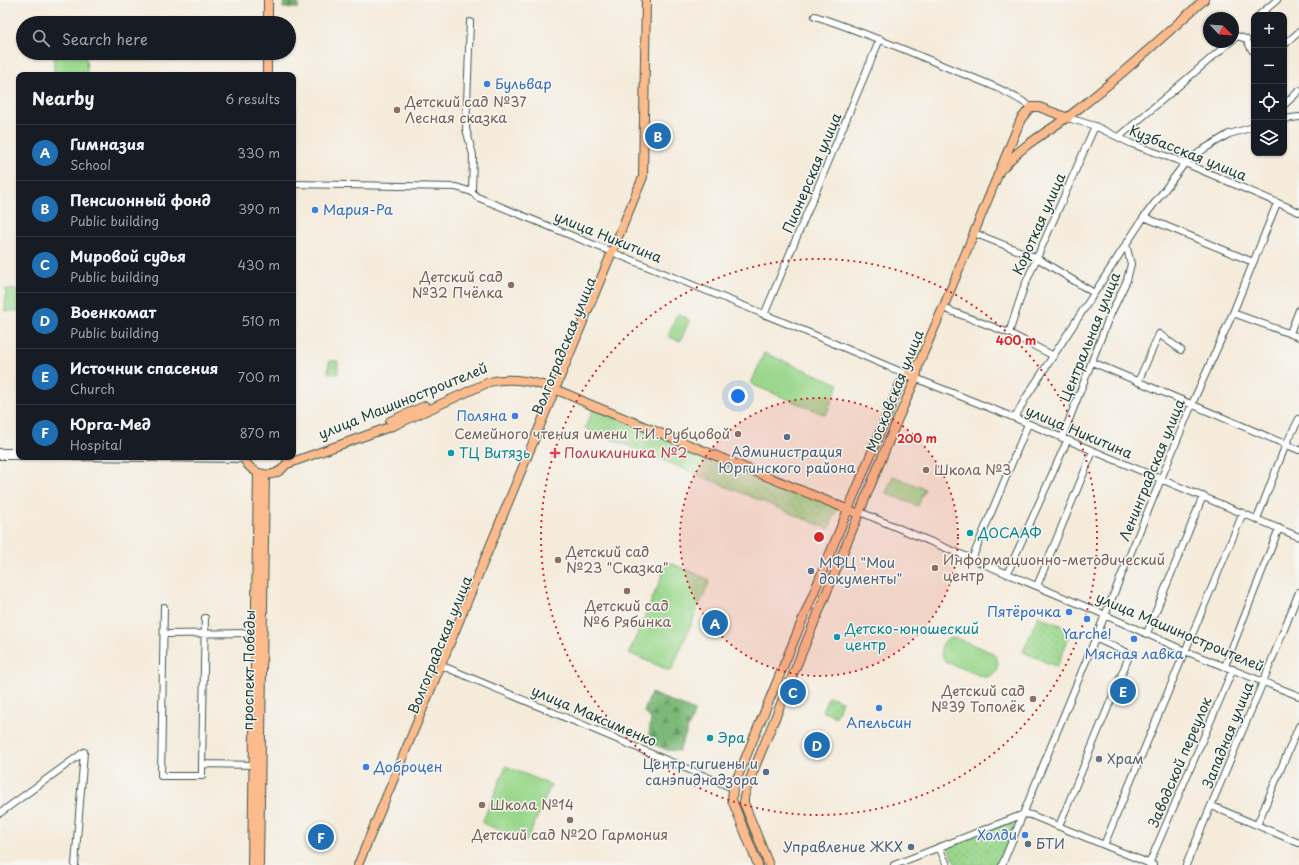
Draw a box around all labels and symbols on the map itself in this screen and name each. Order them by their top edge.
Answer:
north arrow [1203,12,1239,48]
place label: Бульвар [495,73,552,94]
marker: Бульвар [482,79,492,89]
place label: Детский сад №37 Лесная сказка [404,91,527,128]
marker: Детский сад №37 Лесная сказка [392,105,402,115]
street label: Пионерская улица [777,109,846,236]
street label: Кузбасская улица [1126,119,1250,186]
pin: B [645,121,671,151]
street label: Короткая улица [1007,169,1071,278]
place label: Мария-Ра [323,199,393,220]
marker: Мария-Ра [310,205,320,215]
street label: улица Никитина [551,205,665,268]
place label: Детский сад №32 Пчёлка [412,266,503,303]
street label: Центральная улица [1054,269,1125,405]
street label: Волгоградская улица [526,273,601,418]
marker: Детский сад №32 Пчёлка [506,280,516,290]
street label: Московская улица [860,326,929,455]
text: 400 m [996,331,1036,349]
street label: улица Машиностроителей [315,357,491,444]
your location [728,386,748,406]
street label: Ленинградская улица [1113,395,1190,544]
street label: улица Никитина [1022,400,1136,464]
place label: Поляна [456,405,507,426]
marker: Поляна [510,411,520,421]
place label: Семейного чтения имени Т.И. Рубцовой [454,423,730,444]
marker: Семейного чтения имени Т.И. Рубцовой [733,429,743,439]
text: 200 m [897,429,937,447]
marker: Администрация Юргинского района [782,432,792,442]
place label: Администрация Юргинского района [718,441,856,478]
place label: ТЦ Витязь [459,442,531,463]
place label: Поликлиника №2 [564,442,688,463]
marker: Поликлиника №2 [549,447,561,459]
marker: ТЦ Витязь [446,448,456,458]
place label: Школа №3 [934,459,1012,480]
marker: Школа №3 [921,465,931,475]
place label: ДОСААФ [977,522,1042,543]
marker: ДОСААФ [965,528,975,538]
centre of rings [812,530,826,544]
place label: Детский сад №23 "Сказка" [565,541,669,578]
place label: Информационно-методический центр [943,549,1165,586]
place label: МФЦ "Мои документы" [819,552,902,589]
marker: Детский сад №23 "Сказка" [553,555,563,565]
marker: Информационно-методический центр [930,563,940,573]
marker: МФЦ "Мои документы" [806,566,816,576]
street label: Волгоградская улица [402,572,477,717]
marker: Детский сад №6 Рябинка [622,586,632,596]
street label: улица Машиностроителей [1093,587,1267,677]
place label: Детский сад №6 Рябинка [583,595,672,632]
place label: Пятёрочка [987,601,1061,622]
marker: Пятёрочка [1064,607,1074,617]
pin: A [702,608,728,638]
street label: проспект Победы [237,609,260,731]
marker: Yarche! [1082,614,1092,624]
place label: Детско-юношеский центр [844,618,979,655]
place label: Yarche! [1062,623,1112,644]
marker: Детско-юношеский центр [832,632,842,642]
marker: Мясная лавка [1129,634,1139,644]
place label: Мясная лавка [1084,643,1184,664]
pin: E [1110,676,1136,706]
pin: C [780,677,806,707]
street label: Западная улица [1197,678,1258,791]
street label: улица Максименко [528,680,660,752]
place label: Детский сад №39 Тополёк [931,680,1026,717]
street label: Заводской переулок [1142,693,1217,830]
marker: Детский сад №39 Тополёк [1028,694,1038,704]
marker: Апельсин [874,703,884,713]
place label: Апельсин [846,712,912,733]
place label: Эра [717,727,745,748]
pin: D [804,730,830,760]
marker: Эра [705,733,715,743]
place label: Храм [1107,748,1144,769]
place label: Центр гигиены и санэпиднадзора [643,753,758,790]
marker: Храм [1094,754,1104,764]
place label: Доброцен [373,756,442,777]
marker: Доброцен [361,762,371,772]
marker: Центр гигиены и санэпиднадзора [761,767,771,777]
place label: Школа №14 [490,794,574,815]
marker: Школа №14 [477,800,487,810]
marker: Детский сад №20 Гармония [565,815,575,825]
pin: F [308,822,334,852]
place label: Детский сад №20 Гармония [471,824,668,845]
place label: Холди [977,824,1017,845]
marker: Холди [1020,830,1030,840]
place label: БТИ [1036,833,1065,854]
place label: Управление ЖКХ [783,836,903,857]
marker: БТИ [1023,839,1033,849]
marker: Управление ЖКХ [906,842,916,852]

